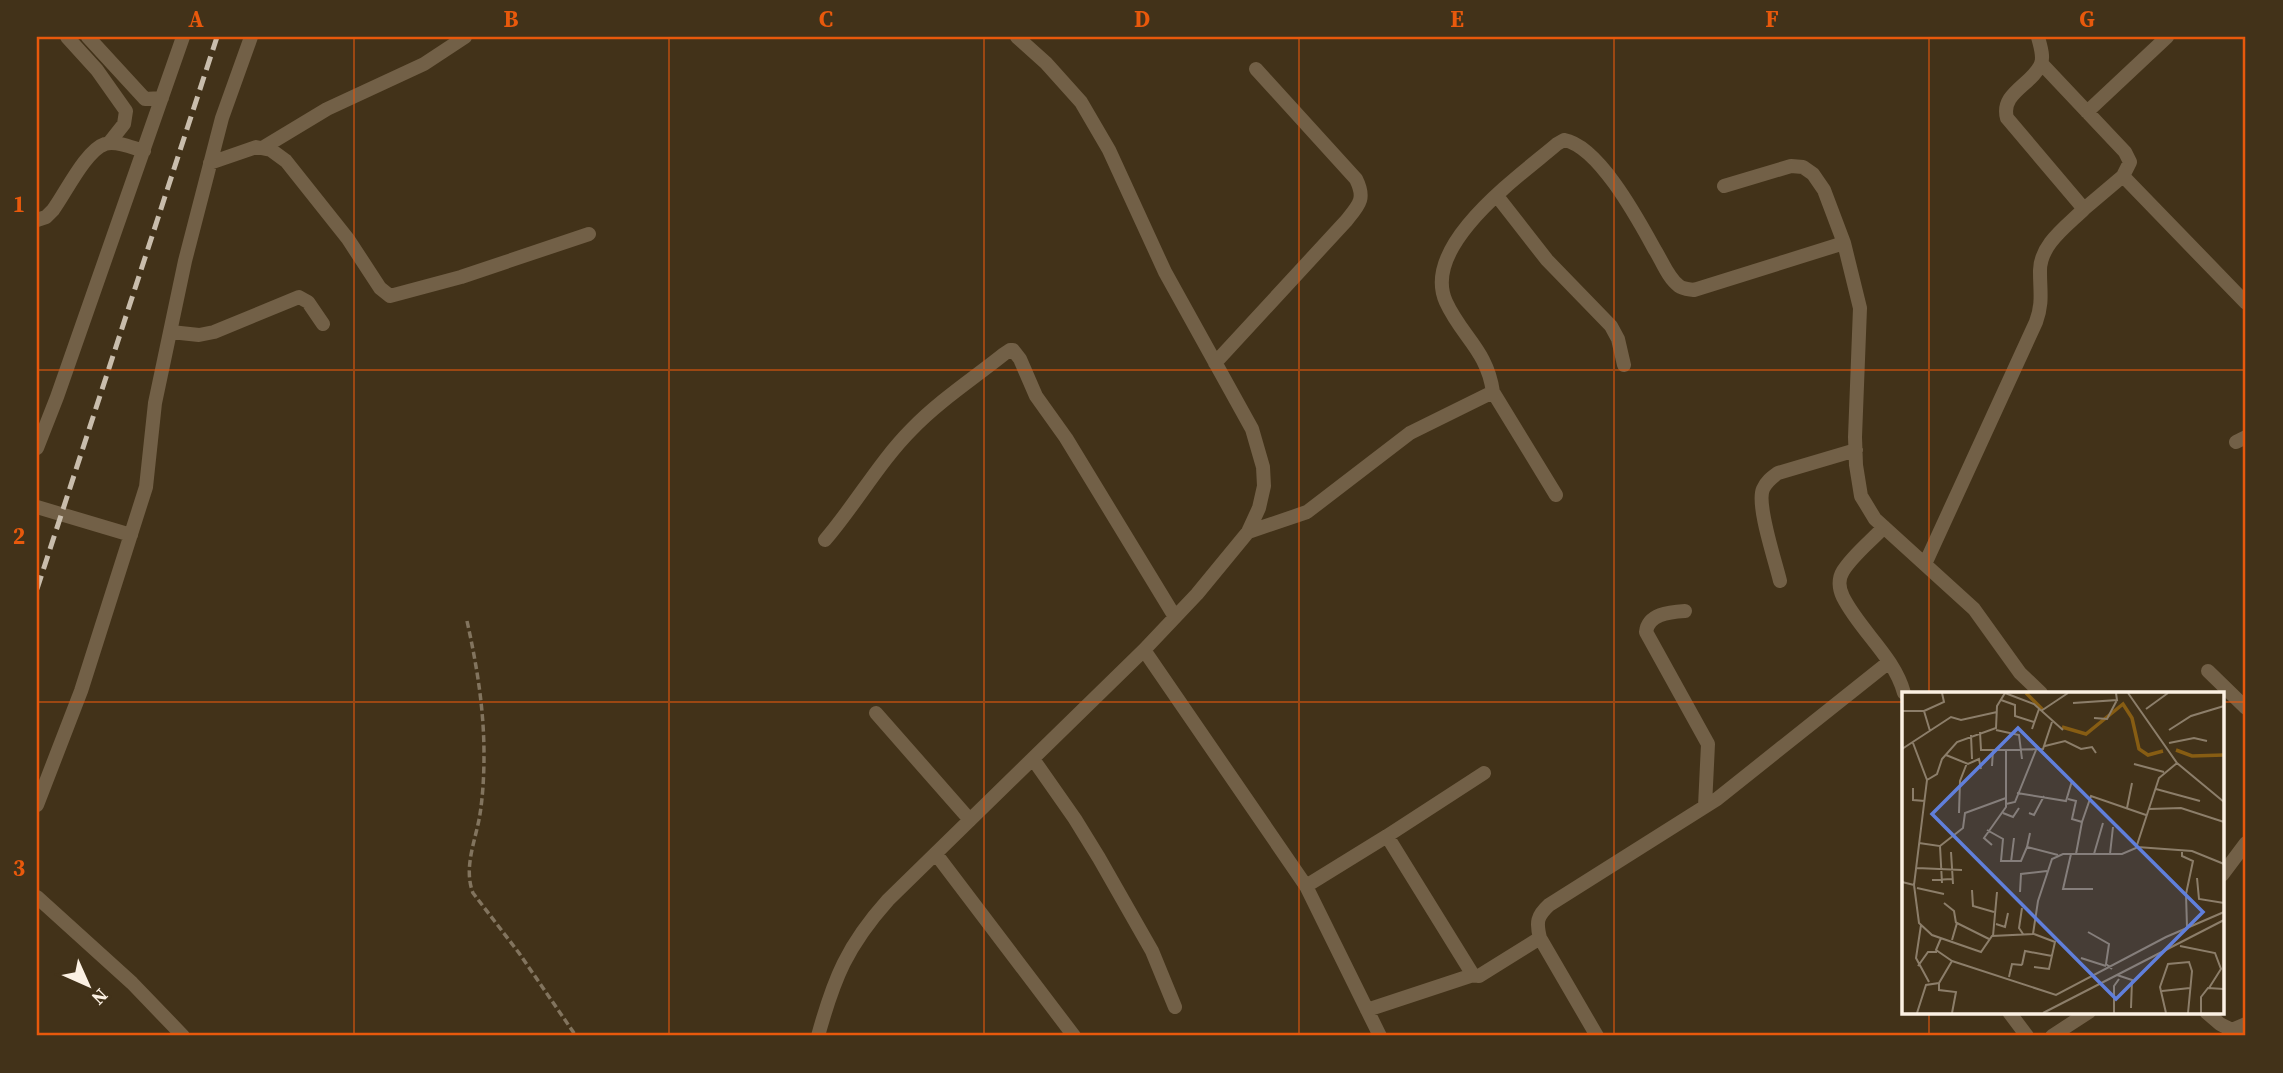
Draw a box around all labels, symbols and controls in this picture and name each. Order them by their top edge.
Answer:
text: A [188,3,204,35]
text: B [504,3,519,35]
text: C [819,3,833,35]
text: D [1134,3,1150,35]
text: E [1450,3,1464,35]
text: F [1765,3,1779,35]
text: G [2079,3,2095,35]
text: 1 [13,188,25,220]
text: 2 [13,520,25,552]
inset map [1902,692,2224,1014]
text: 3 [13,852,25,884]
north arrow [52,950,122,1020]
text: N [86,983,114,1011]

